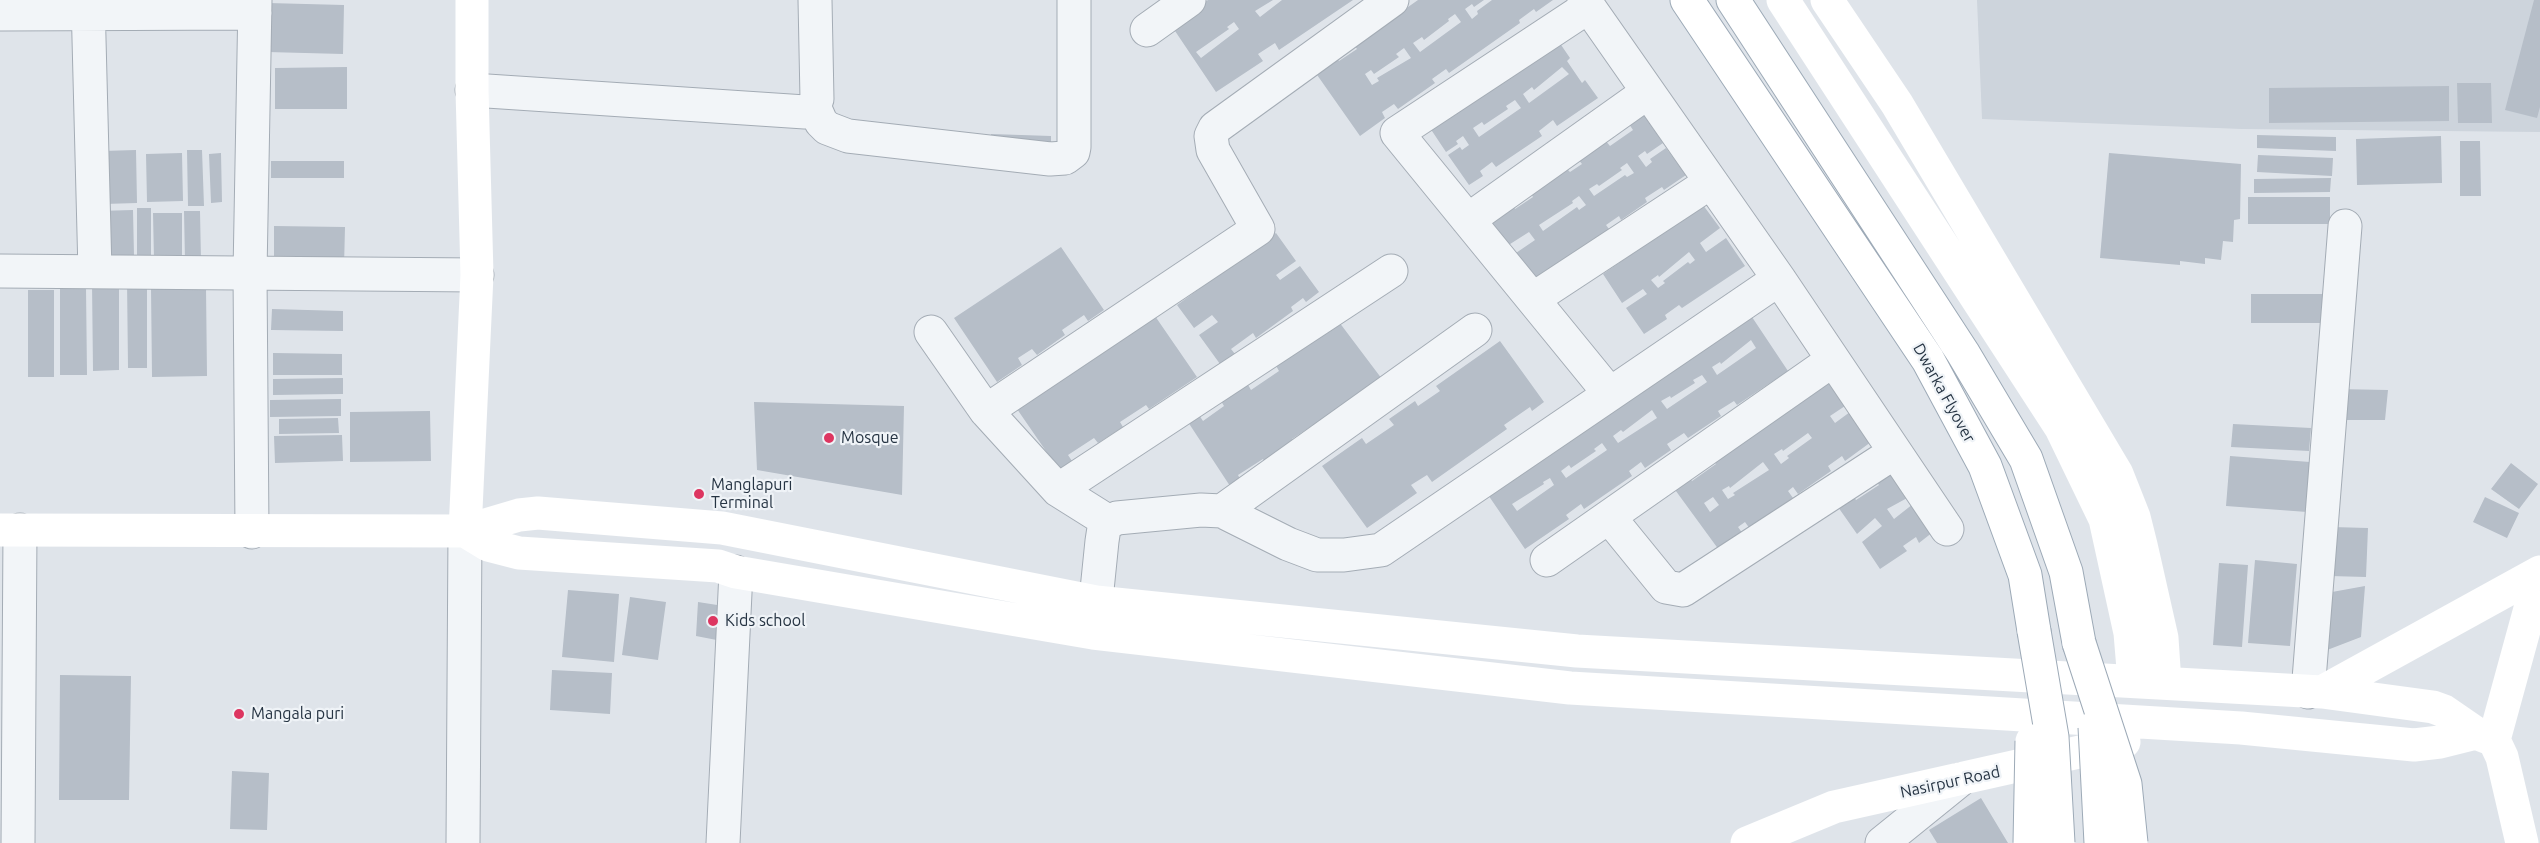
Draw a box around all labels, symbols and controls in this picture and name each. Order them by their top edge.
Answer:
street label: Dwarka Flyover [1909,340,1979,446]
place label: Mosque [841,428,899,448]
marker: Mosque [822,431,836,445]
place label: Manglapuri Terminal [711,475,792,513]
marker: Manglapuri Terminal [692,487,706,501]
place label: Kids school [725,611,805,631]
marker: Kids school [706,614,720,628]
place label: Mangala puri [251,704,344,724]
marker: Mangala puri [232,707,246,721]
street label: Nasirpur Road [1898,762,2002,802]

